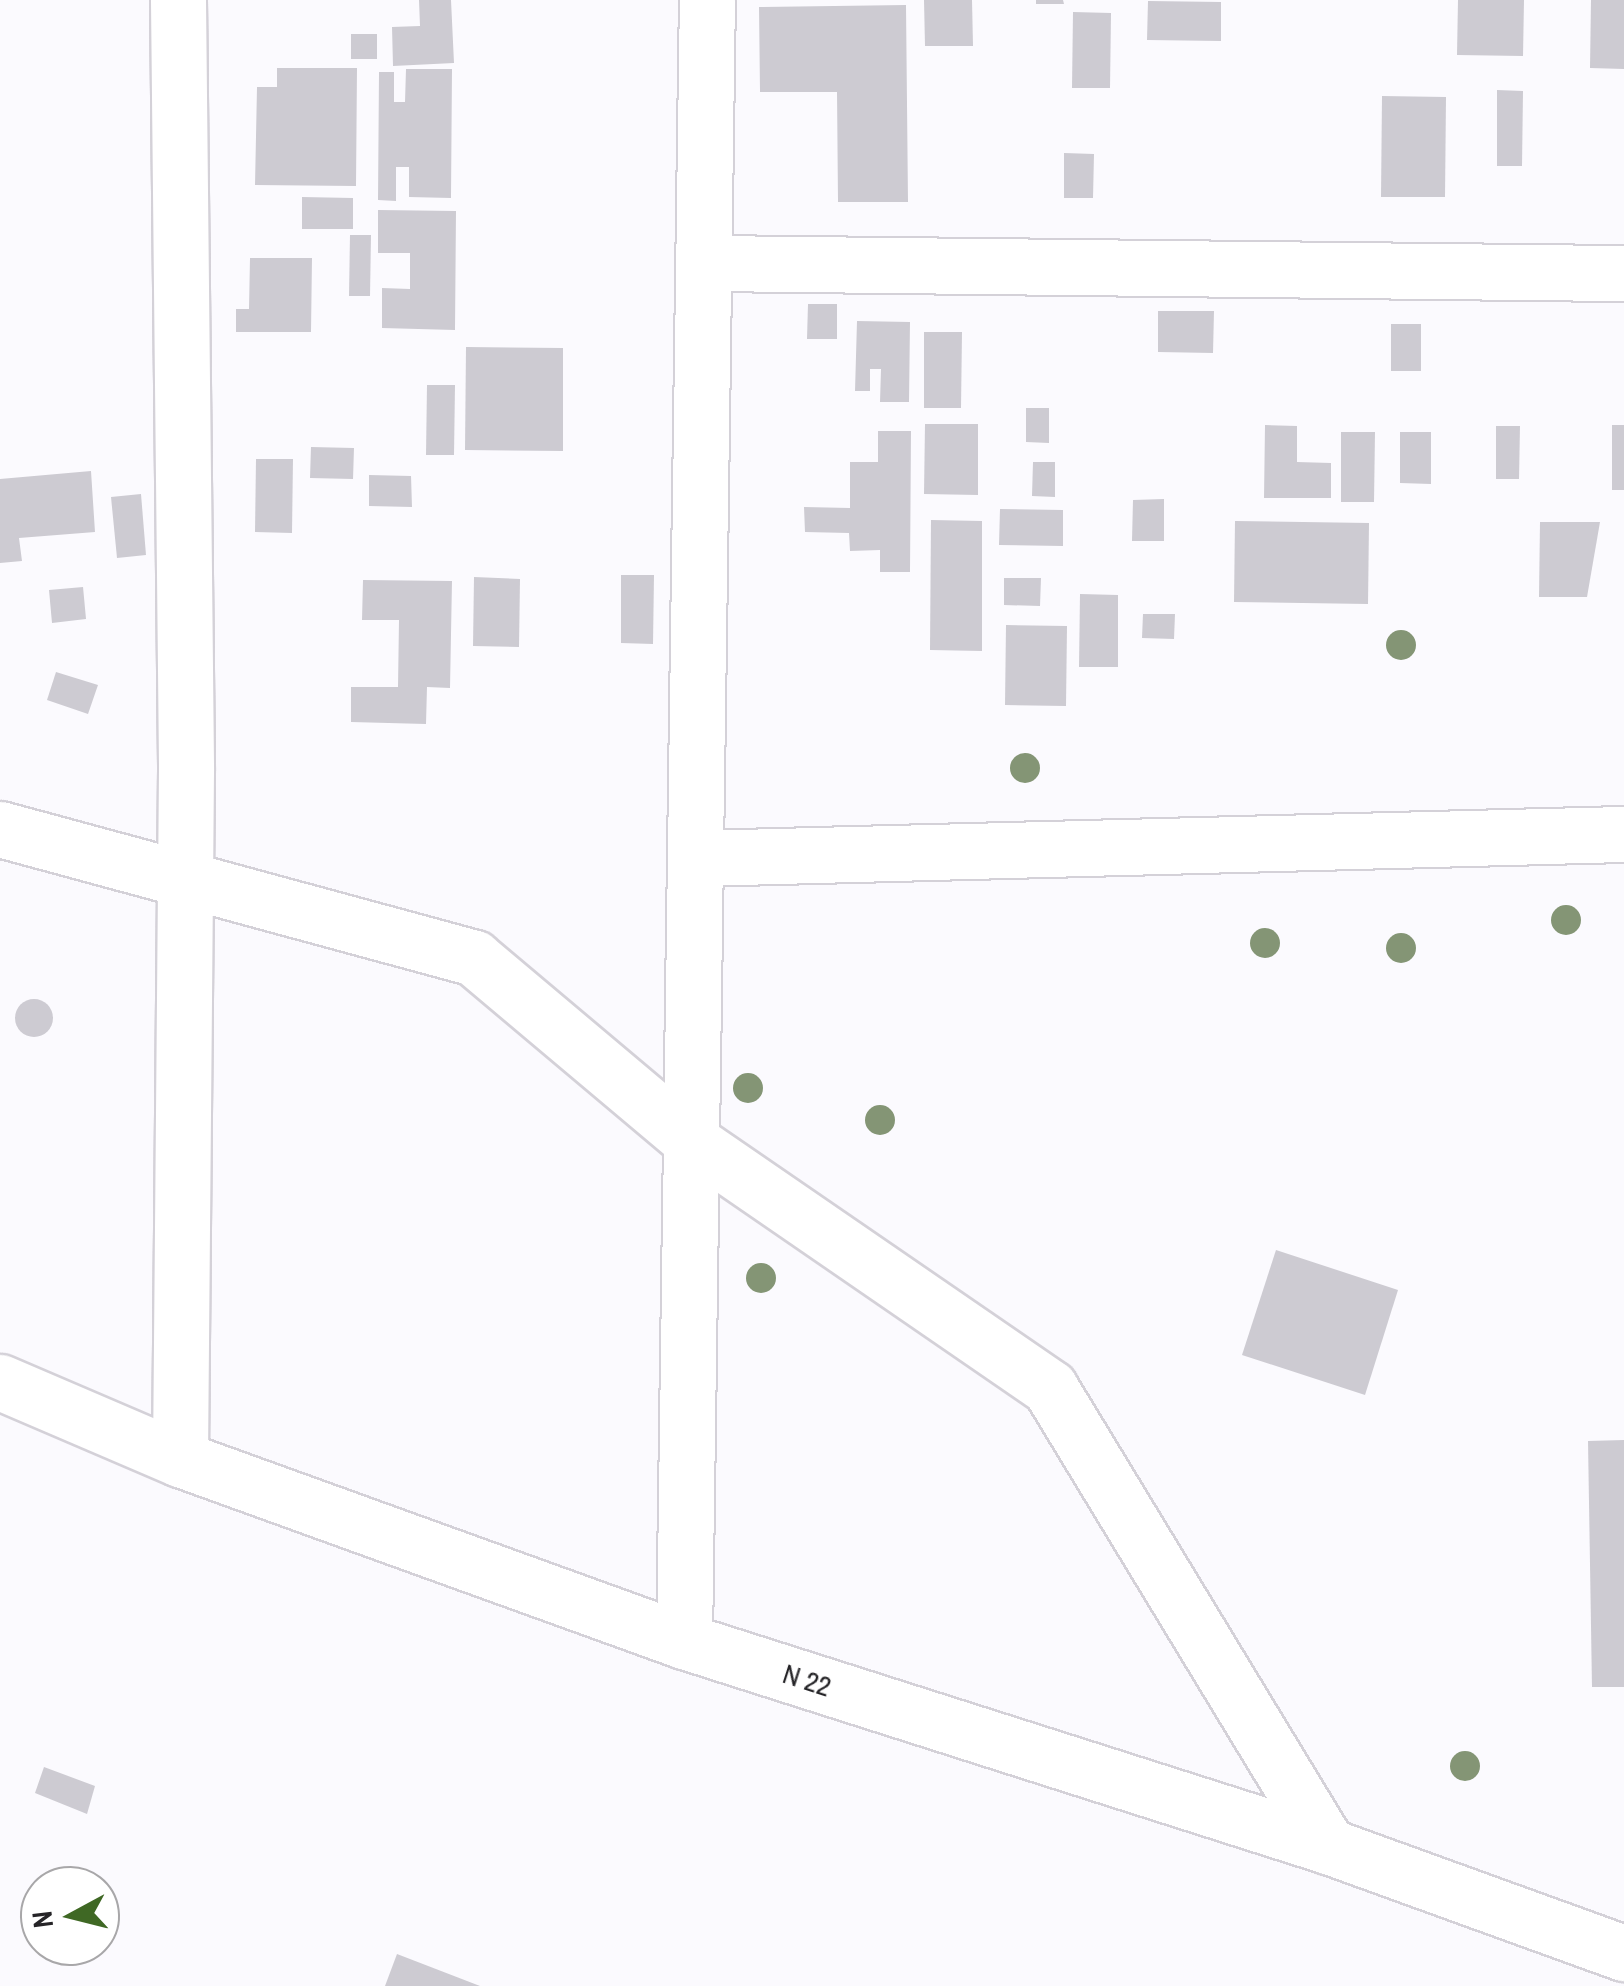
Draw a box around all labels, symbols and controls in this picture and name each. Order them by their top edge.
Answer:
street label: N 22 [779,1657,835,1703]
north arrow [20,1866,120,1966]
text: N [22,1909,62,1930]

